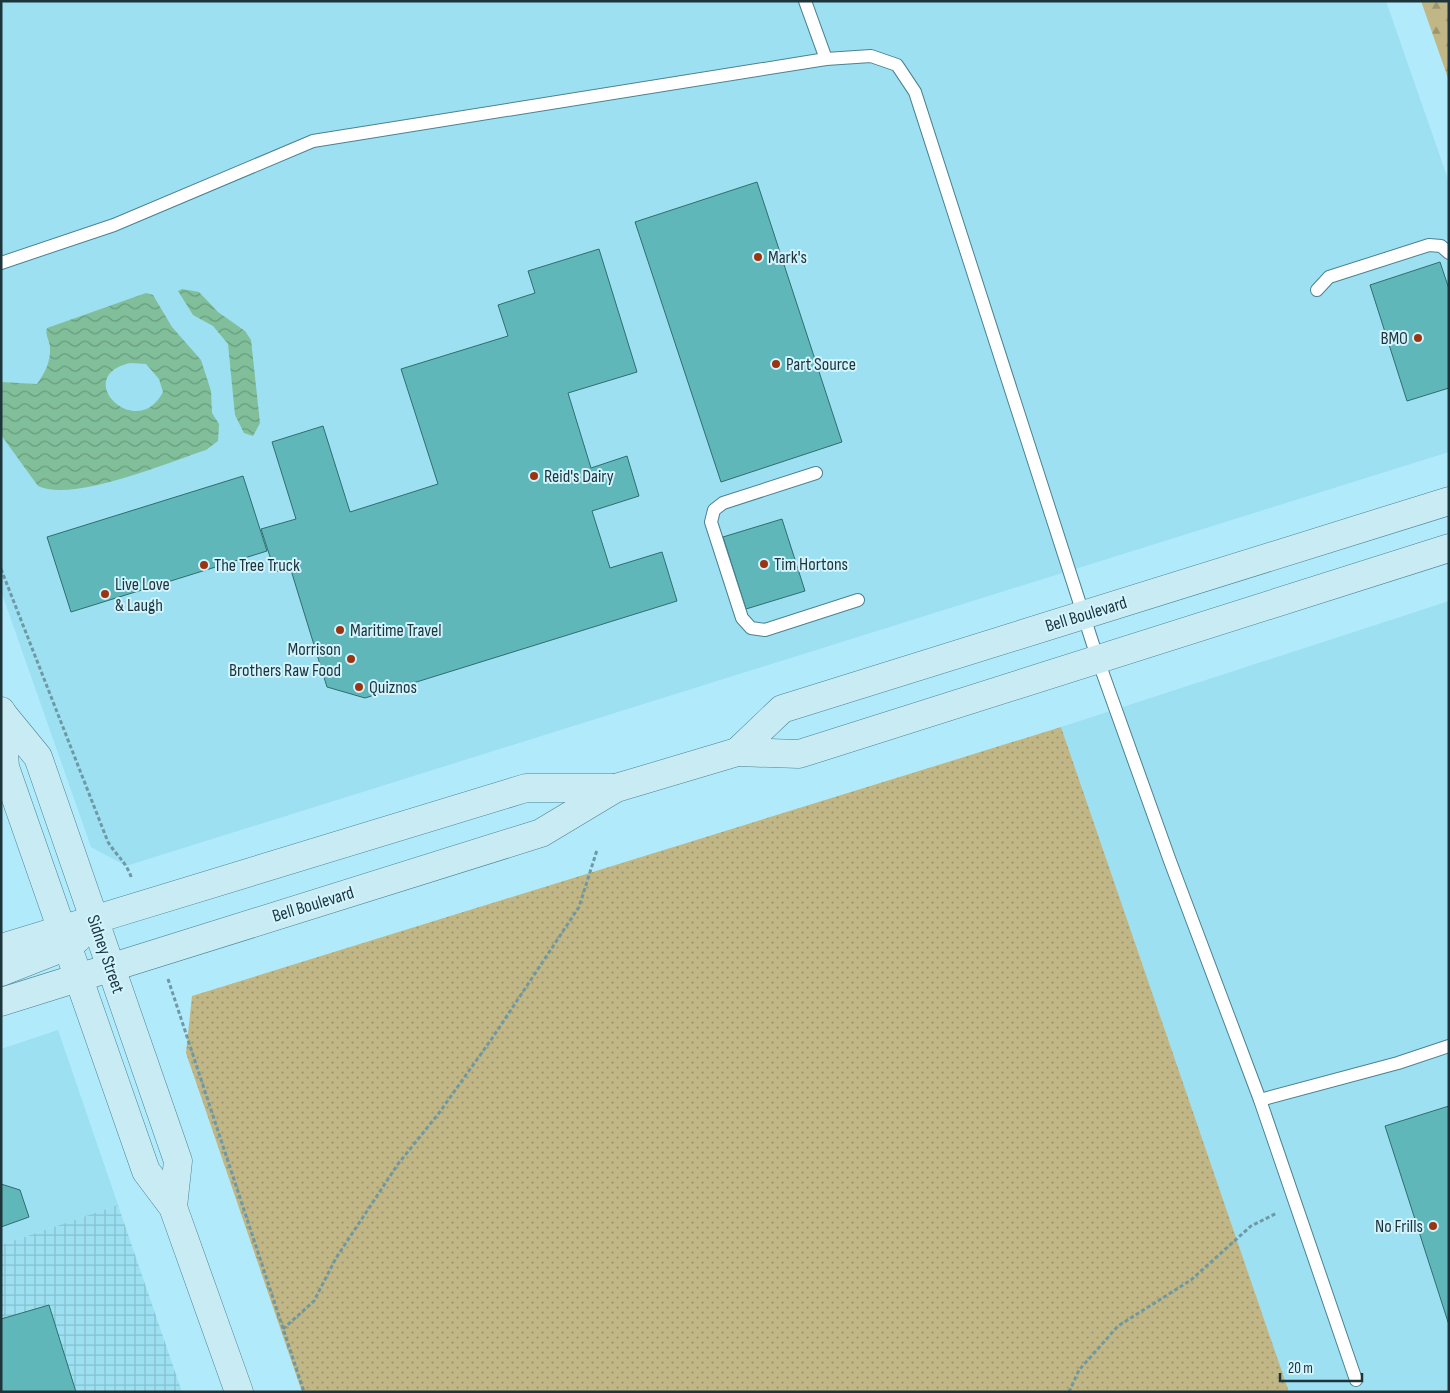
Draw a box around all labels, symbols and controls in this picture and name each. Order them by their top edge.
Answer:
place label: Mark's [768,247,807,268]
marker: Mark's [752,251,764,263]
place label: BMO [1380,328,1408,349]
marker: BMO [1412,332,1424,344]
place label: Part Source [786,354,856,375]
marker: Part Source [770,358,782,370]
place label: Reid's Dairy [544,466,614,487]
marker: Reid's Dairy [528,470,540,482]
place label: Tim Hortons [774,554,848,575]
place label: The Tree Truck [214,555,300,576]
marker: Tim Hortons [758,558,770,570]
marker: The Tree Truck [198,559,210,571]
place label: Live Love & Laugh [115,574,170,616]
marker: Live Love & Laugh [99,588,111,600]
street label: Bell Boulevard [1043,592,1130,637]
place label: Maritime Travel [350,620,442,641]
marker: Maritime Travel [334,624,346,636]
place label: Morrison Brothers Raw Food [229,639,341,681]
marker: Morrison Brothers Raw Food [345,653,357,665]
place label: Quiznos [369,677,417,698]
marker: Quiznos [353,681,365,693]
street label: Bell Boulevard [270,882,357,927]
street label: Sidney Street [82,912,129,996]
place label: No Frills [1375,1216,1423,1237]
marker: No Frills [1427,1220,1439,1232]
scale bar [1280,1350,1362,1382]
text: 20 m [1288,1359,1313,1378]

